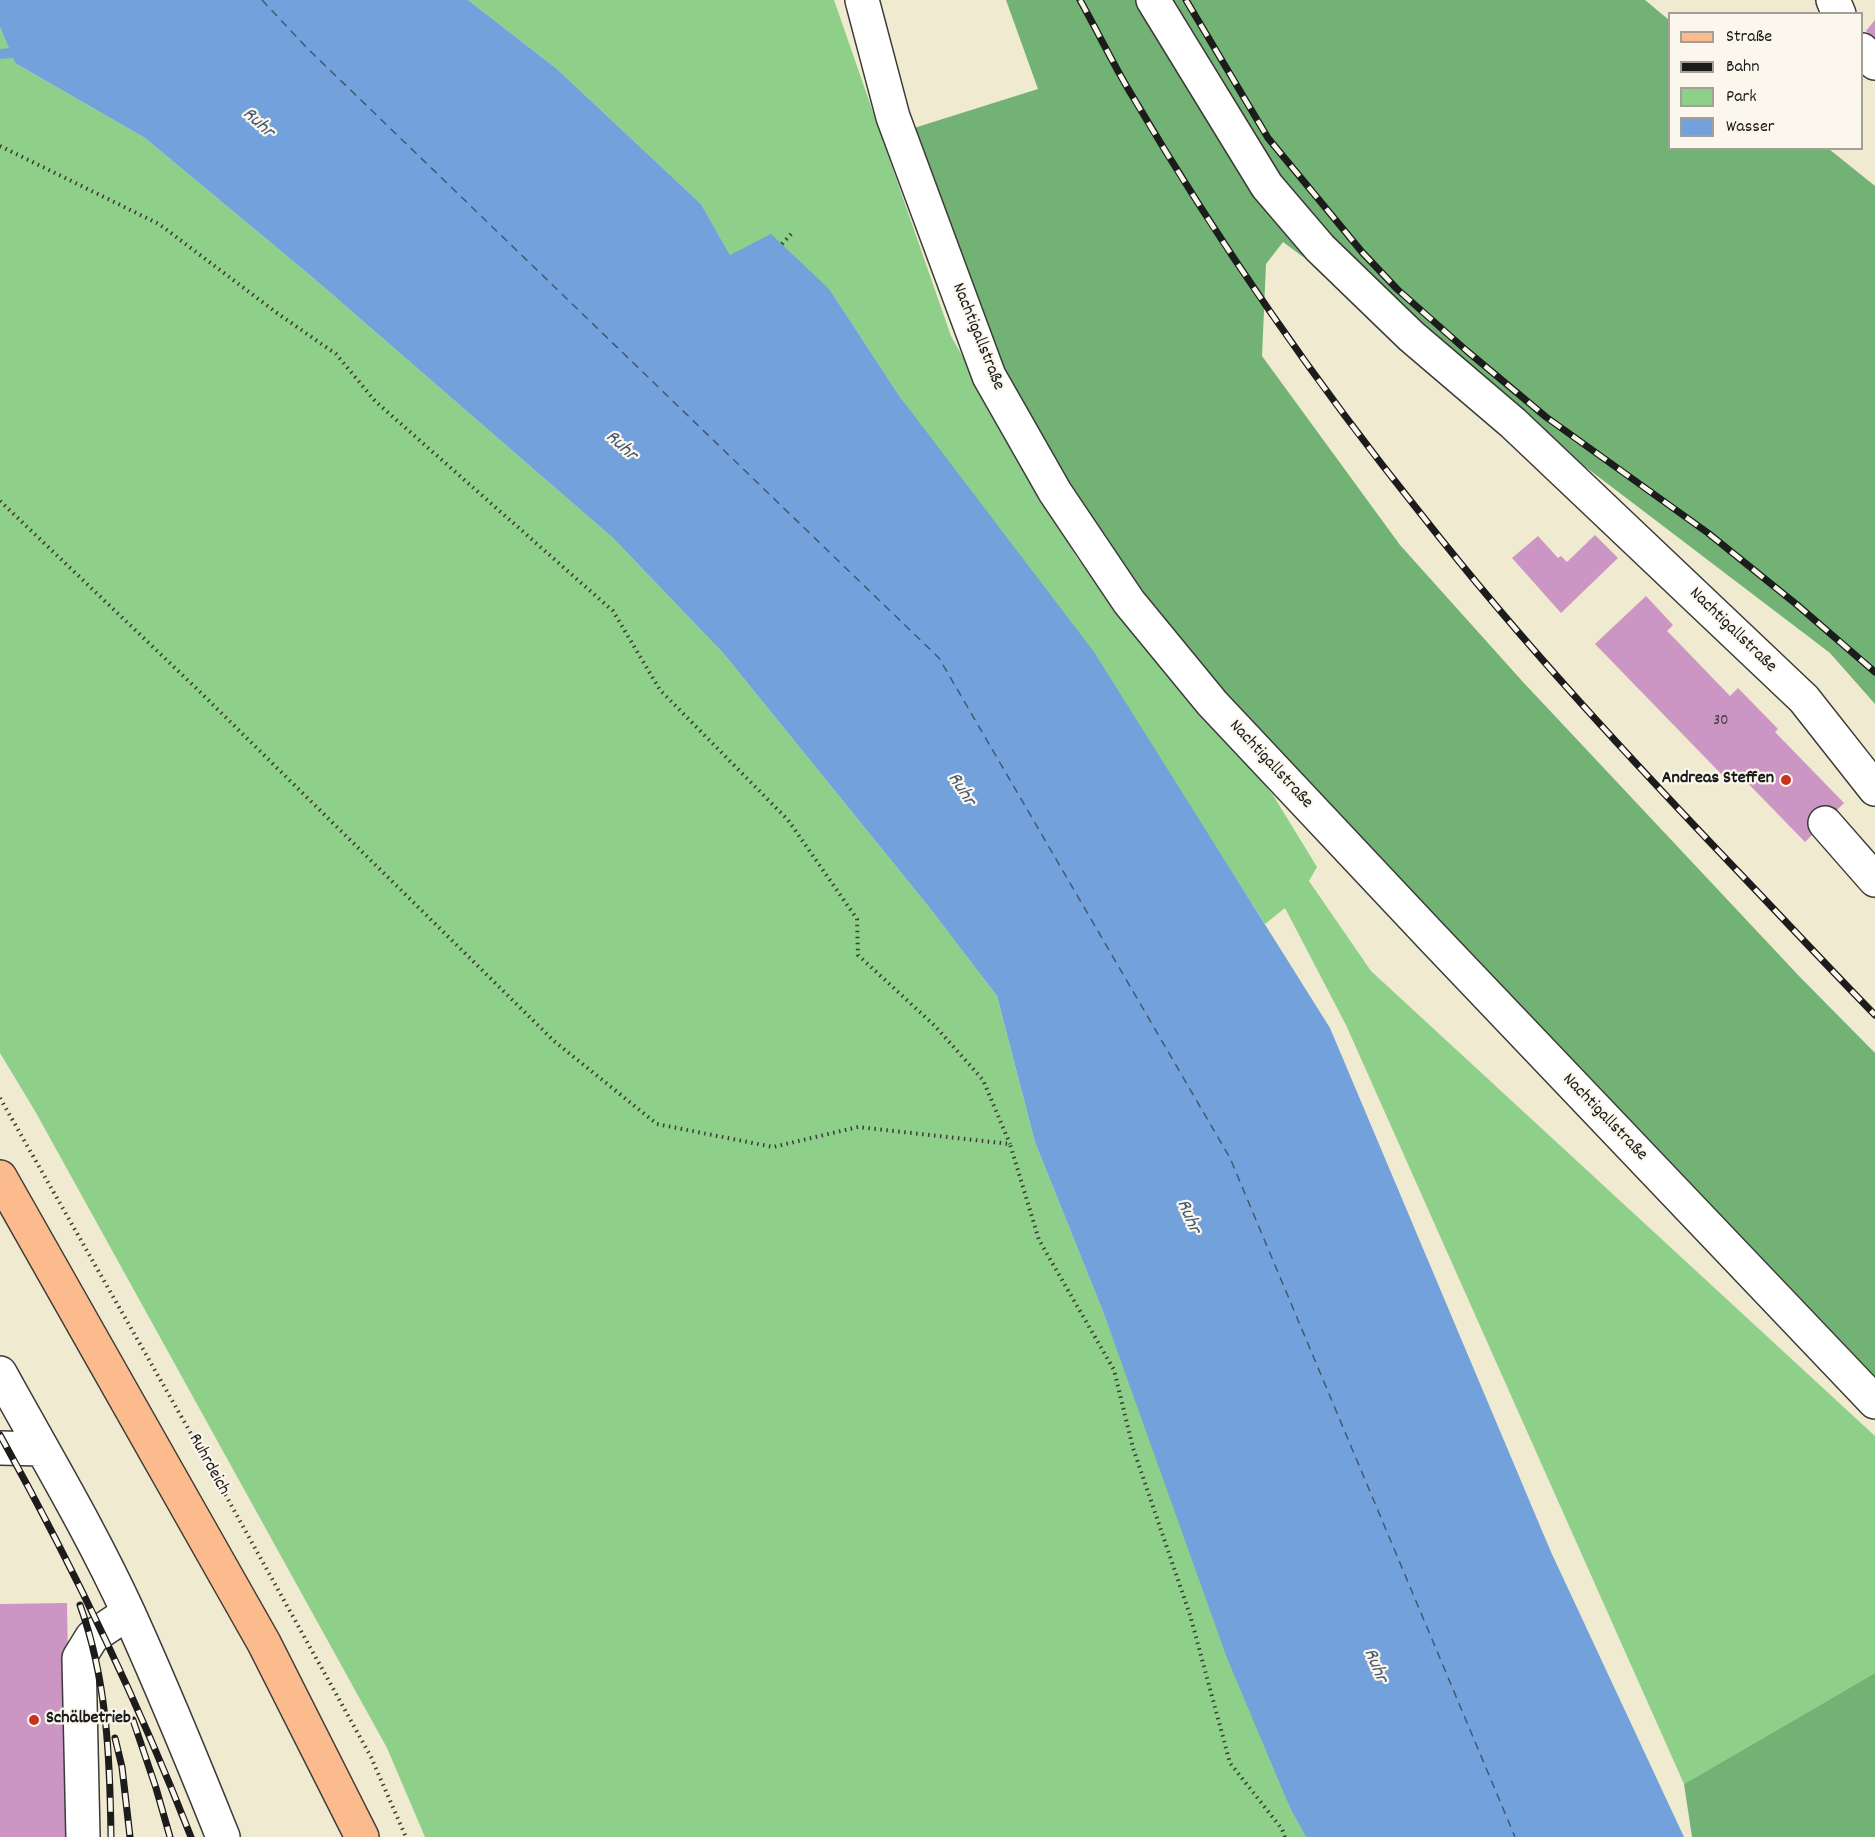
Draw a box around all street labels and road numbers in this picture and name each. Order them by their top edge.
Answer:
street label: Nachtigallstraße [946,280,1008,394]
street label: Nachtigallstraße [1684,584,1780,678]
street label: Nachtigallstraße [1223,716,1317,814]
street label: Nachtigallstraße [1557,1070,1651,1166]
street label: Ruhrdeich [182,1431,234,1499]

